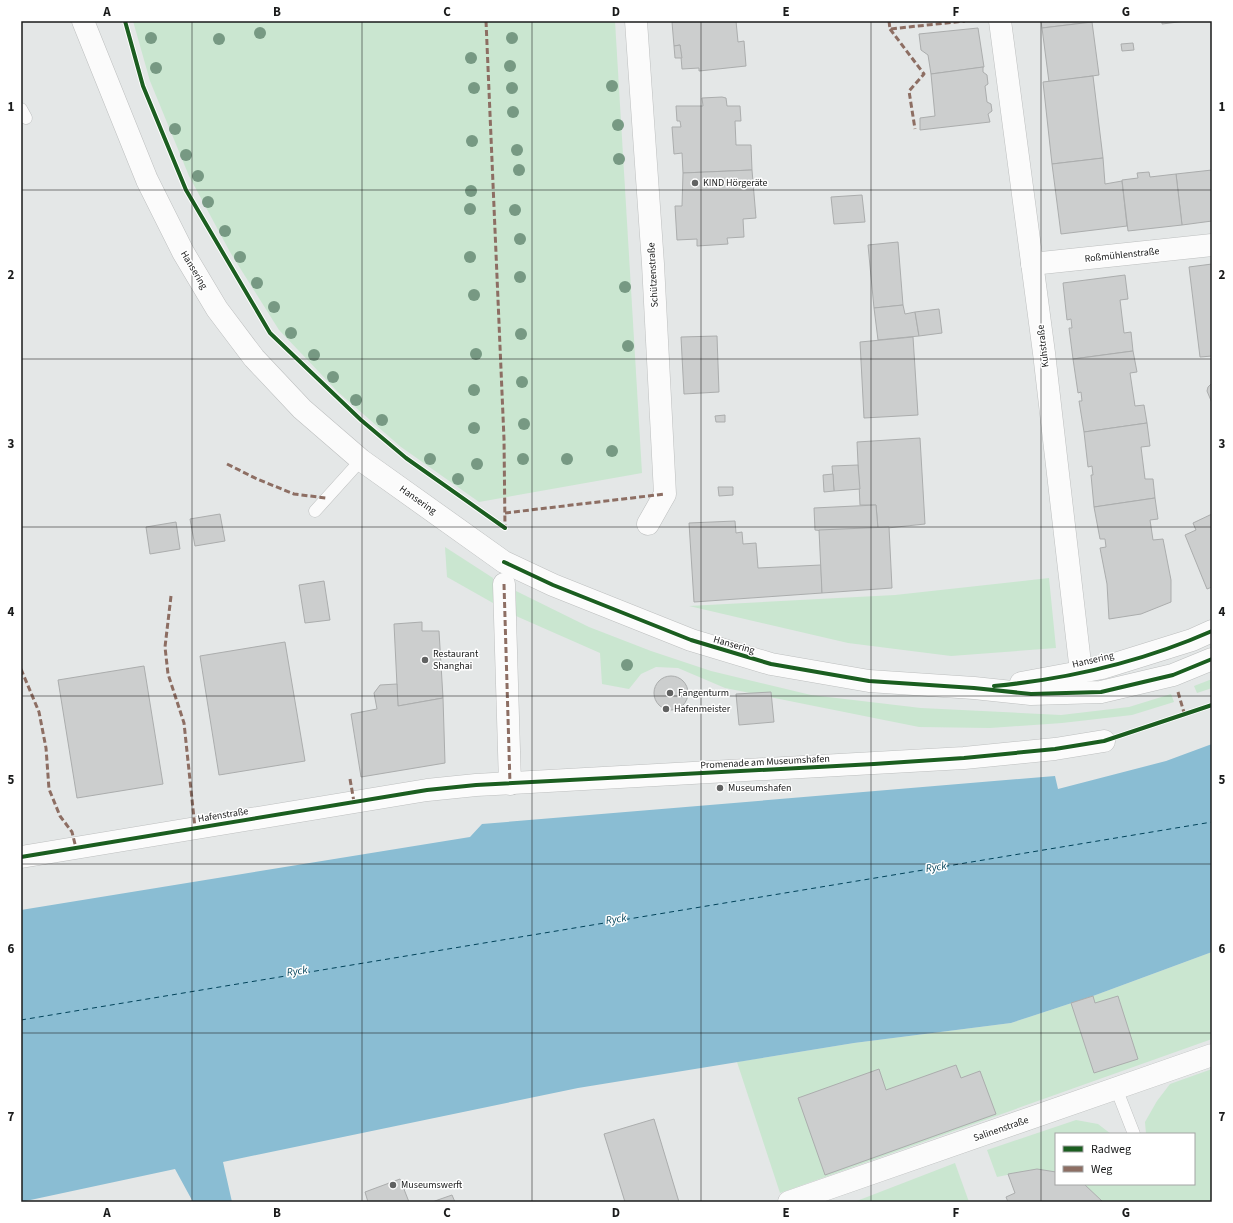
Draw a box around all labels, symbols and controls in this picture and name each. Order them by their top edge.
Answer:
text: A [102,3,111,21]
text: B [273,3,281,21]
text: C [443,3,451,21]
text: D [612,3,620,21]
text: E [782,3,790,21]
text: F [953,3,960,21]
text: G [1122,3,1130,21]
text: 1 [8,98,15,116]
text: 1 [1219,98,1226,116]
place label: KIND Hörgeräte [703,176,768,190]
marker: KIND Hörgeräte [690,178,700,188]
street label: Schützenstraße [644,242,662,308]
street label: Roßmühlenstraße [1084,244,1160,266]
street label: Hansering [177,248,211,292]
text: 2 [8,266,15,284]
text: 2 [1219,266,1226,284]
street label: Kuhstraße [1033,324,1053,368]
text: 3 [8,435,15,453]
text: 3 [1219,435,1226,453]
street label: Hansering [397,482,439,518]
text: 4 [8,603,15,621]
text: 4 [1219,603,1226,621]
street label: Hansering [712,632,756,658]
place label: Restaurant Shanghai [433,647,479,673]
street label: Hansering [1071,648,1115,672]
marker: Restaurant Shanghai [420,655,430,665]
place label: Fangenturm [678,686,729,700]
marker: Fangenturm [665,688,675,698]
place label: Hafenmeister [674,702,731,716]
marker: Hafenmeister [661,704,671,714]
street label: Promenade am Museumshafen [700,752,830,772]
text: 5 [8,771,15,789]
text: 5 [1219,771,1226,789]
place label: Museumshafen [728,781,792,795]
marker: Museumshafen [715,783,725,793]
street label: Hafenstraße [197,804,249,826]
water label: Ryck [924,858,948,876]
water label: Ryck [604,910,628,928]
text: 6 [8,940,15,958]
text: 6 [1219,940,1226,958]
water label: Ryck [285,962,309,980]
text: 7 [8,1108,15,1126]
text: 7 [1219,1108,1226,1126]
street label: Salinenstraße [971,1113,1031,1145]
legend [1055,1133,1195,1185]
text: Radweg [1091,1141,1131,1158]
text: Weg [1091,1161,1112,1178]
place label: Museumswerft [401,1178,462,1192]
marker: Museumswerft [388,1180,398,1190]
text: A [102,1204,111,1222]
text: B [273,1204,281,1222]
text: C [443,1204,451,1222]
text: D [612,1204,620,1222]
text: E [782,1204,790,1222]
text: F [953,1204,960,1222]
text: G [1122,1204,1130,1222]

